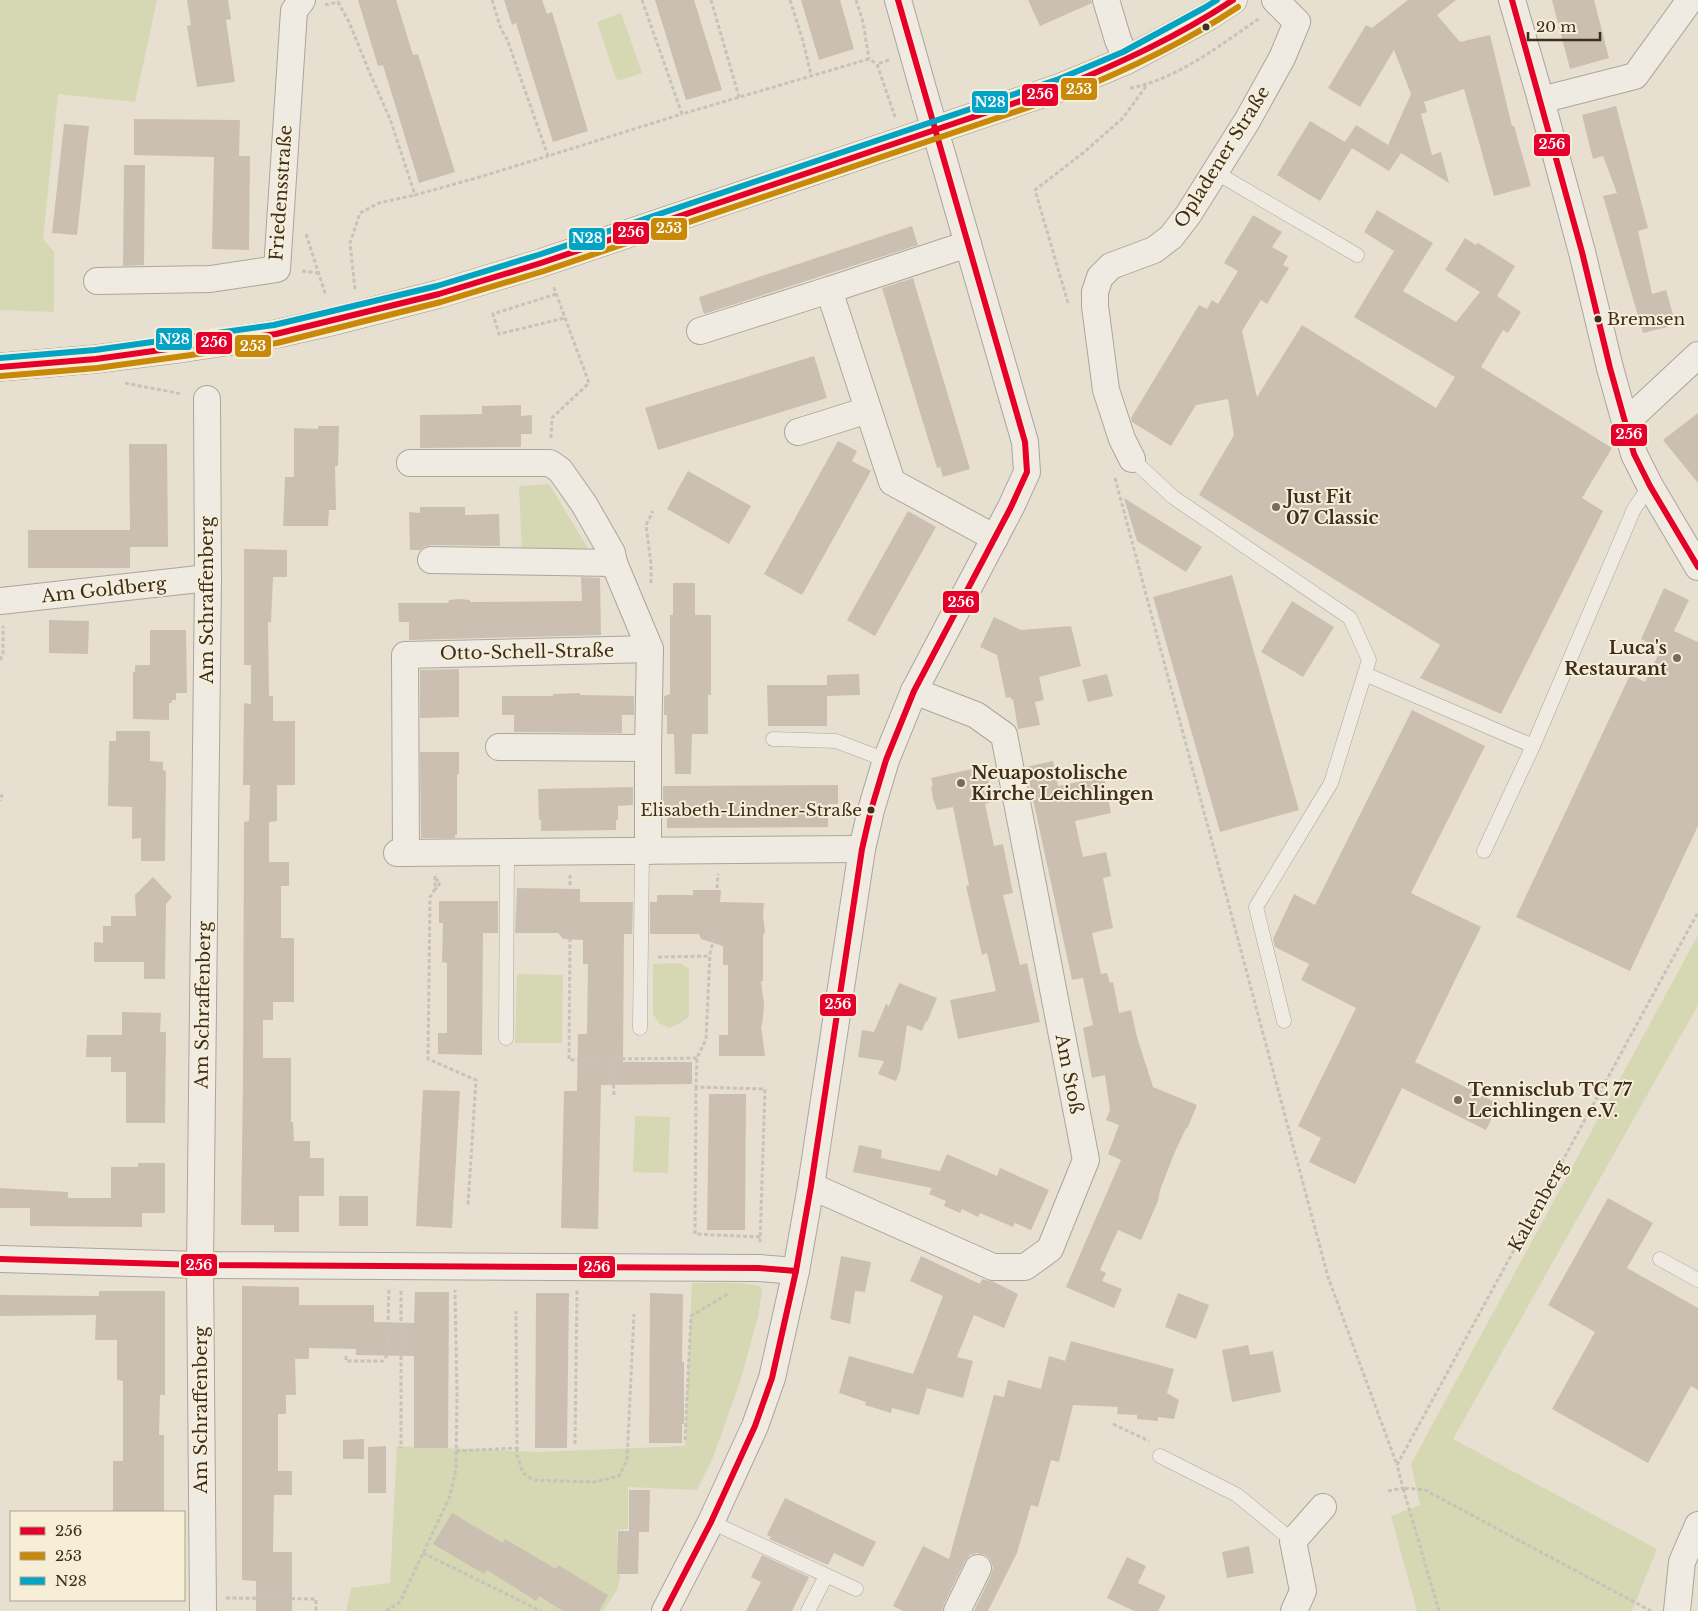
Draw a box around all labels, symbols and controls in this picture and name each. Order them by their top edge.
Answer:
scale bar [1528,10,1600,42]
text: 20 m [1536,17,1576,36]
unlabelled marker [1201,22,1211,32]
line badge: 253 [1060,77,1098,101]
text: 253 [1066,80,1092,98]
street label: Opladener Straße [1169,82,1275,232]
line badge: 256 [1021,83,1059,107]
text: 256 [1027,85,1053,103]
line badge: N28 [971,90,1009,114]
text: N28 [974,93,1006,111]
street label: Friedensstraße [265,124,297,262]
line badge: 256 [1533,133,1571,157]
text: 256 [1539,135,1565,153]
line badge: 253 [650,217,688,241]
text: 253 [656,219,682,237]
line badge: 256 [612,221,650,245]
text: 256 [618,223,644,241]
line badge: N28 [568,227,606,251]
text: N28 [571,229,603,247]
place label: Bremsen [1607,309,1685,330]
marker: Bremsen [1593,314,1603,324]
line badge: N28 [155,327,193,351]
text: N28 [158,330,190,348]
line badge: 256 [195,331,233,355]
text: 256 [201,333,227,351]
line badge: 253 [234,334,272,358]
text: 253 [240,337,266,355]
line badge: 256 [1610,423,1648,447]
text: 256 [1616,425,1642,443]
place label: Just Fit 07 Classic [1282,486,1379,529]
marker: Just Fit 07 Classic [1270,501,1282,513]
street label: Am Schraffenberg [196,516,218,685]
street label: Am Goldberg [40,572,168,608]
line badge: 256 [942,590,980,614]
text: 256 [948,593,974,611]
place label: Luca's Restaurant [1564,637,1667,680]
street label: Otto-Schell-Straße [440,639,614,665]
marker: Luca's Restaurant [1671,652,1683,664]
place label: Neuapostolische Kirche Leichlingen [971,762,1154,805]
marker: Neuapostolische Kirche Leichlingen [955,777,967,789]
place label: Elisabeth-Lindner-Straße [640,800,862,821]
marker: Elisabeth-Lindner-Straße [866,805,876,815]
street label: Am Schraffenberg [191,921,215,1090]
line badge: 256 [819,993,857,1017]
text: 256 [825,995,851,1013]
street label: Am Stoß [1050,1031,1088,1116]
place label: Tennisclub TC 77 Leichlingen e.V. [1468,1079,1632,1122]
marker: Tennisclub TC 77 Leichlingen e.V. [1452,1094,1464,1106]
street label: Kaltenberg [1504,1156,1572,1255]
line badge: 256 [180,1253,218,1277]
line badge: 256 [578,1255,616,1279]
text: 256 [186,1256,212,1274]
text: 256 [584,1258,610,1276]
street label: Am Schraffenberg [190,1326,212,1495]
legend [10,1511,185,1601]
text: 256 [55,1521,82,1540]
text: 253 [55,1546,82,1565]
text: N28 [55,1571,87,1590]

